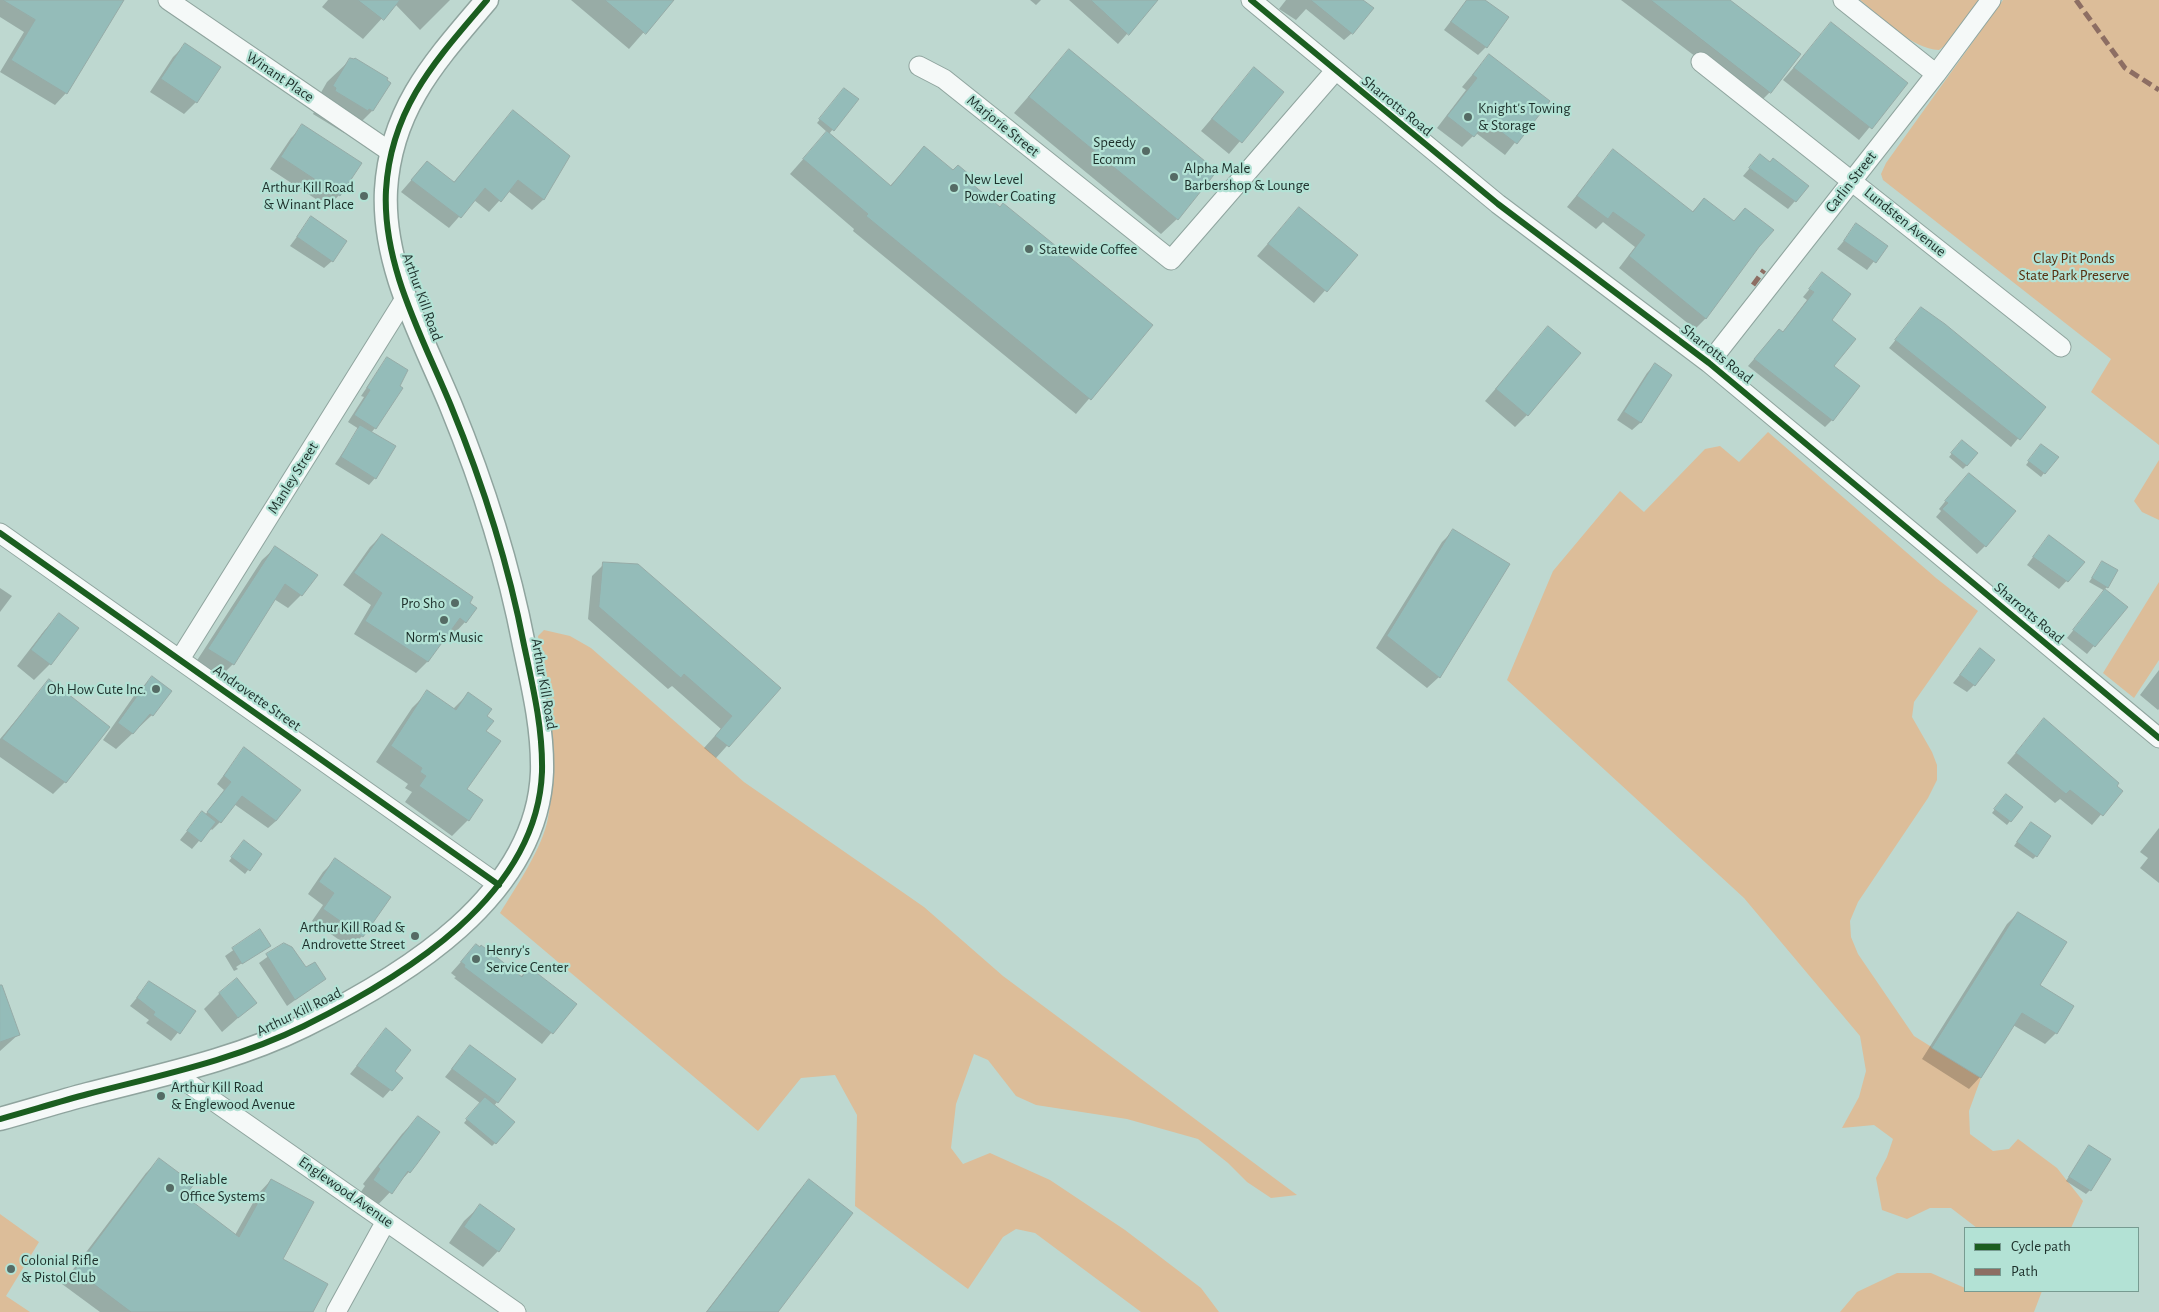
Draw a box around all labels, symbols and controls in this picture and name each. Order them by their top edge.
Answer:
street label: Winant Place [243,48,317,106]
street label: Sharrotts Road [1358,72,1436,140]
street label: Marjorie Street [963,91,1043,161]
place label: Knight's Towing & Storage [1478,99,1570,134]
marker: Knight's Towing & Storage [1462,111,1474,123]
place label: Speedy Ecomm [1092,133,1136,168]
marker: Speedy Ecomm [1140,145,1152,157]
street label: Carlin Street [1822,148,1880,216]
place label: Alpha Male Barbershop & Lounge [1184,159,1310,194]
place label: New Level Powder Coating [964,170,1055,205]
marker: Alpha Male Barbershop & Lounge [1168,171,1180,183]
place label: Arthur Kill Road & Winant Place [262,178,354,213]
marker: New Level Powder Coating [948,182,960,194]
street label: Lundsten Avenue [1860,183,1950,261]
marker: Arthur Kill Road & Winant Place [358,190,370,202]
place label: Statewide Coffee [1039,240,1137,258]
marker: Statewide Coffee [1023,243,1035,255]
park label: Clay Pit Ponds State Park Preserve [2019,249,2129,284]
street label: Arthur Kill Road [398,251,446,343]
street label: Sharrotts Road [1678,320,1756,388]
street label: Manley Street [264,439,322,517]
street label: Sharrotts Road [1990,578,2068,648]
place label: Pro Sho [401,594,445,612]
marker: Pro Sho [449,597,461,609]
marker: Norm's Music [438,614,450,626]
place label: Norm's Music [405,628,483,646]
street label: Arthur Kill Road [527,637,561,731]
street label: Androvette Street [210,661,304,735]
place label: Oh How Cute Inc. [47,680,146,698]
marker: Oh How Cute Inc. [150,683,162,695]
place label: Arthur Kill Road & Androvette Street [300,918,405,953]
marker: Arthur Kill Road & Androvette Street [409,930,421,942]
place label: Henry's Service Center [486,941,568,976]
marker: Henry's Service Center [470,953,482,965]
street label: Arthur Kill Road [254,984,344,1040]
place label: Arthur Kill Road & Englewood Avenue [171,1078,295,1113]
marker: Arthur Kill Road & Englewood Avenue [155,1090,167,1102]
street label: Englewood Avenue [295,1153,397,1231]
place label: Reliable Office Systems [180,1170,265,1205]
marker: Reliable Office Systems [164,1182,176,1194]
legend [1964,1227,2139,1292]
text: Cycle path [2011,1239,2071,1254]
place label: Colonial Rifle & Pistol Club [21,1251,99,1286]
marker: Colonial Rifle & Pistol Club [5,1263,17,1275]
text: Path [2011,1264,2038,1279]

